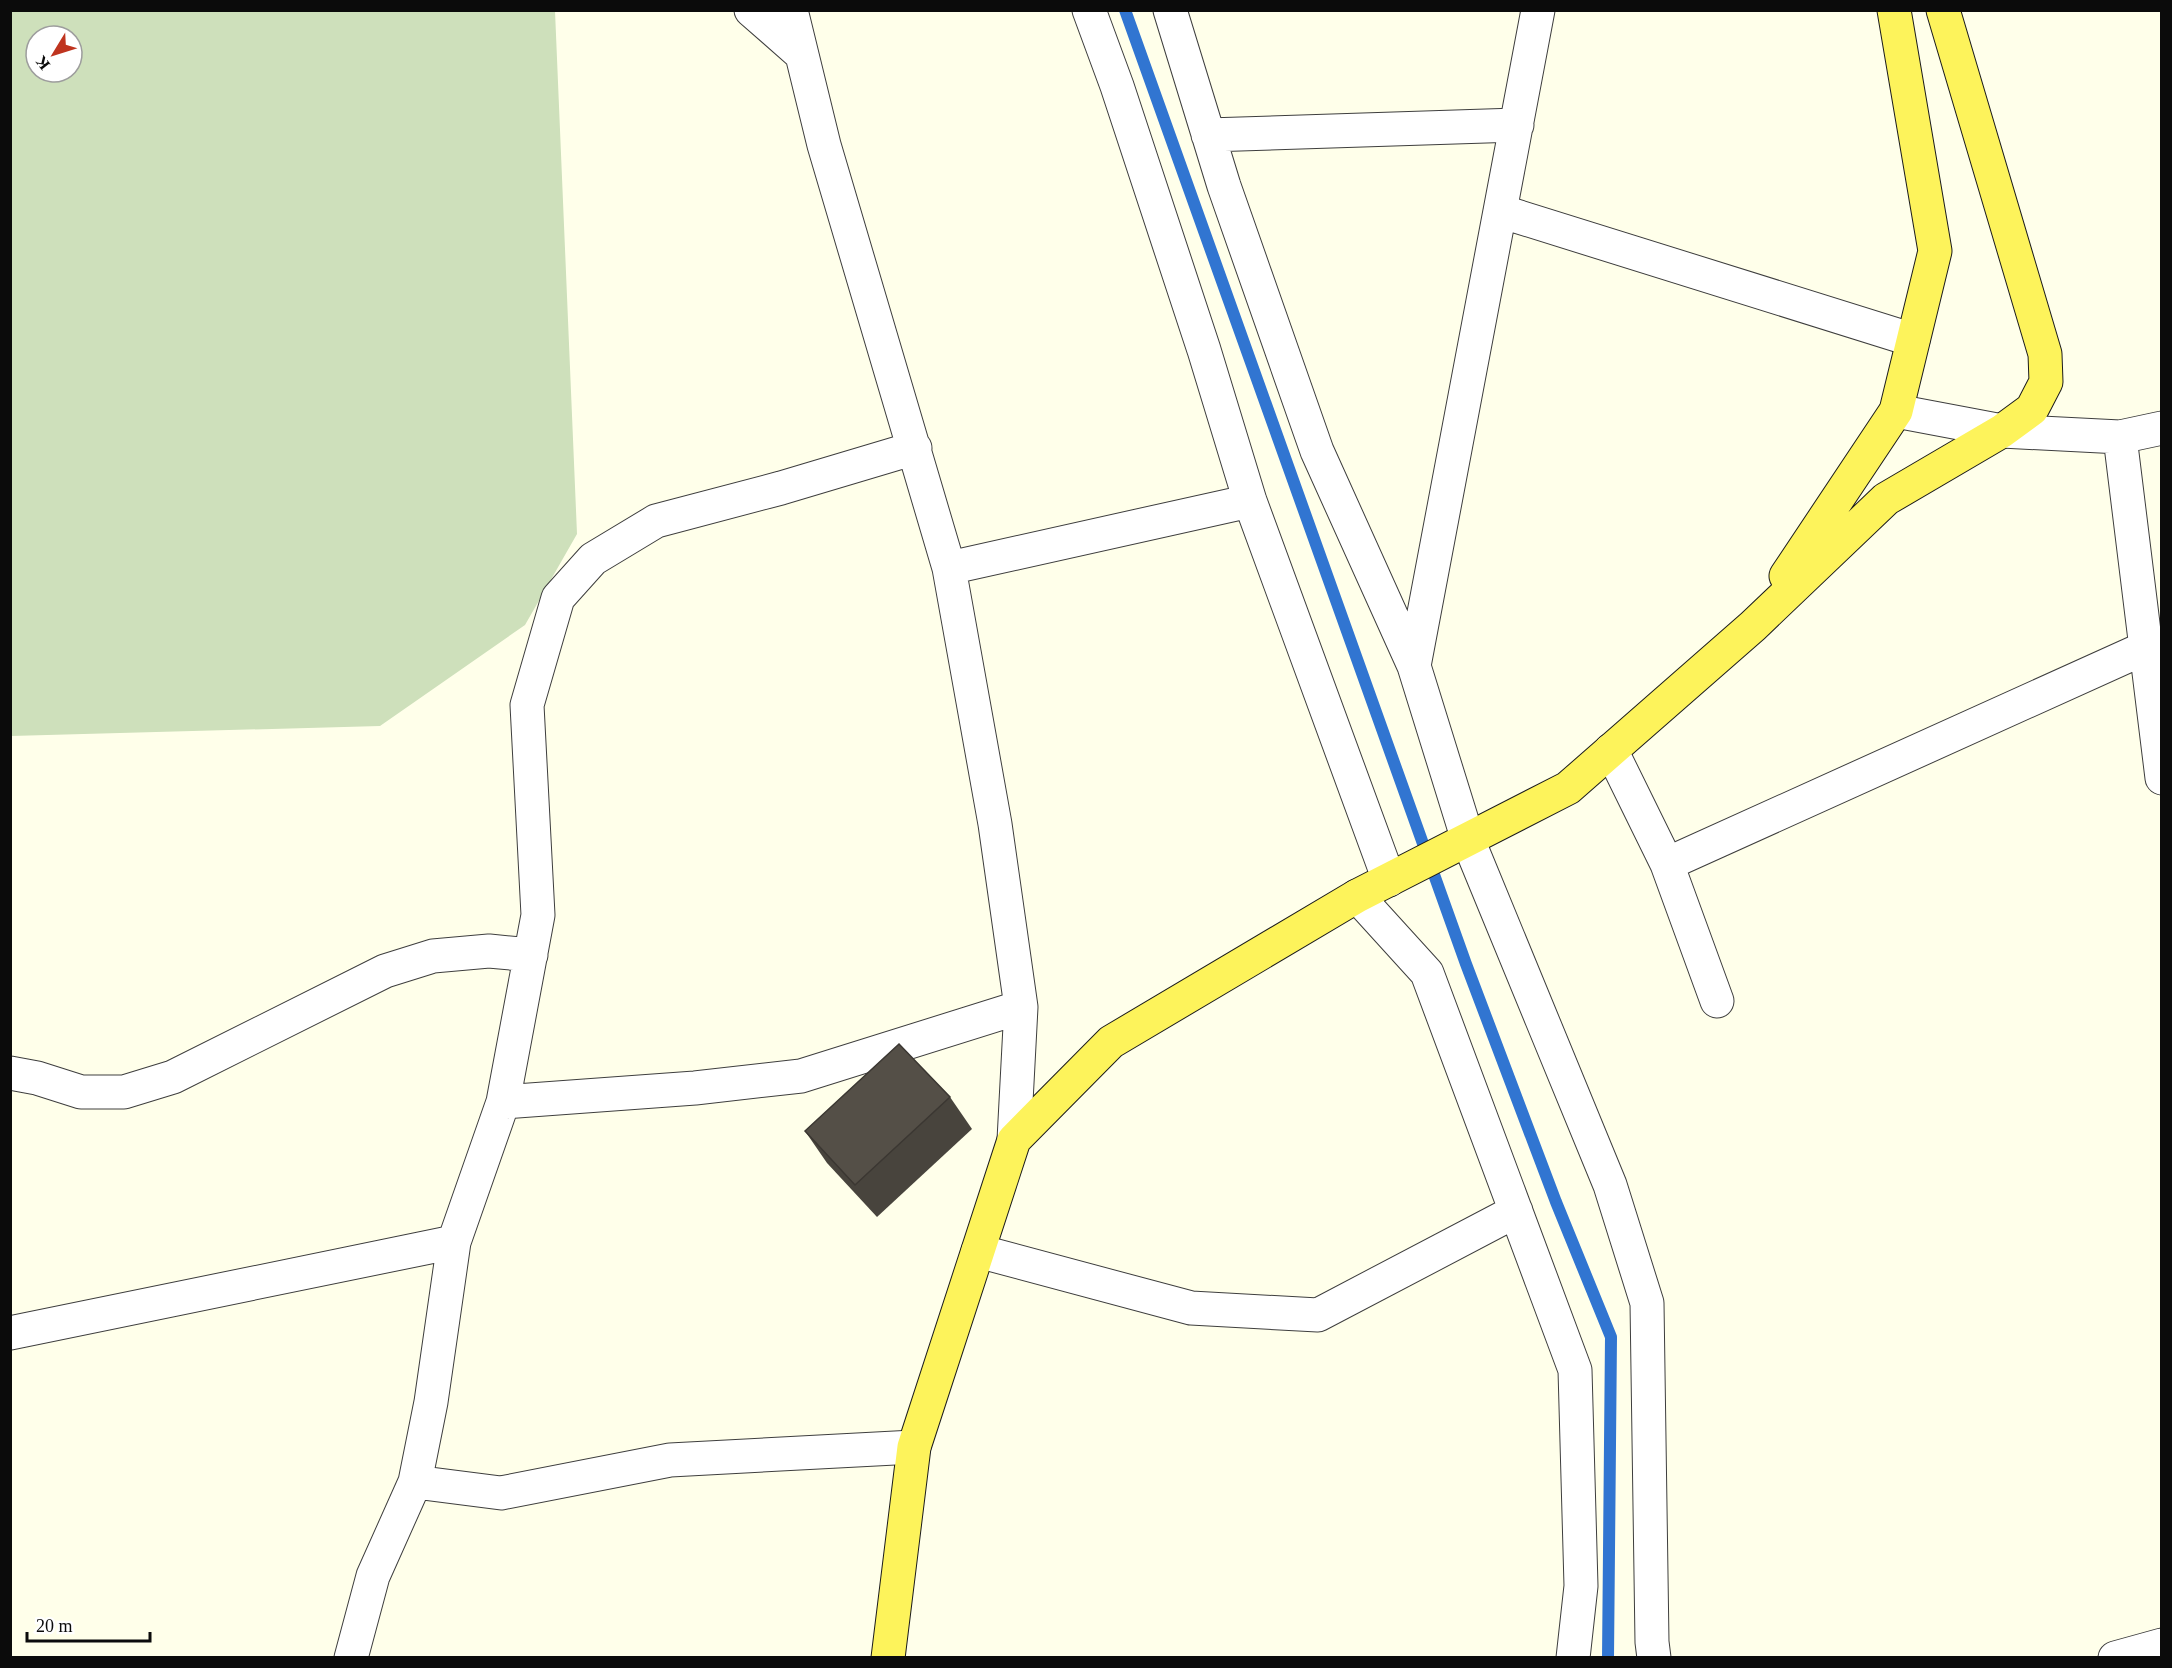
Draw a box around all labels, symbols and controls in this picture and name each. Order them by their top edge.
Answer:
north arrow [24,24,84,84]
text: K [32,52,53,73]
scale bar [27,1605,150,1643]
text: 20 m [36,1616,73,1636]

